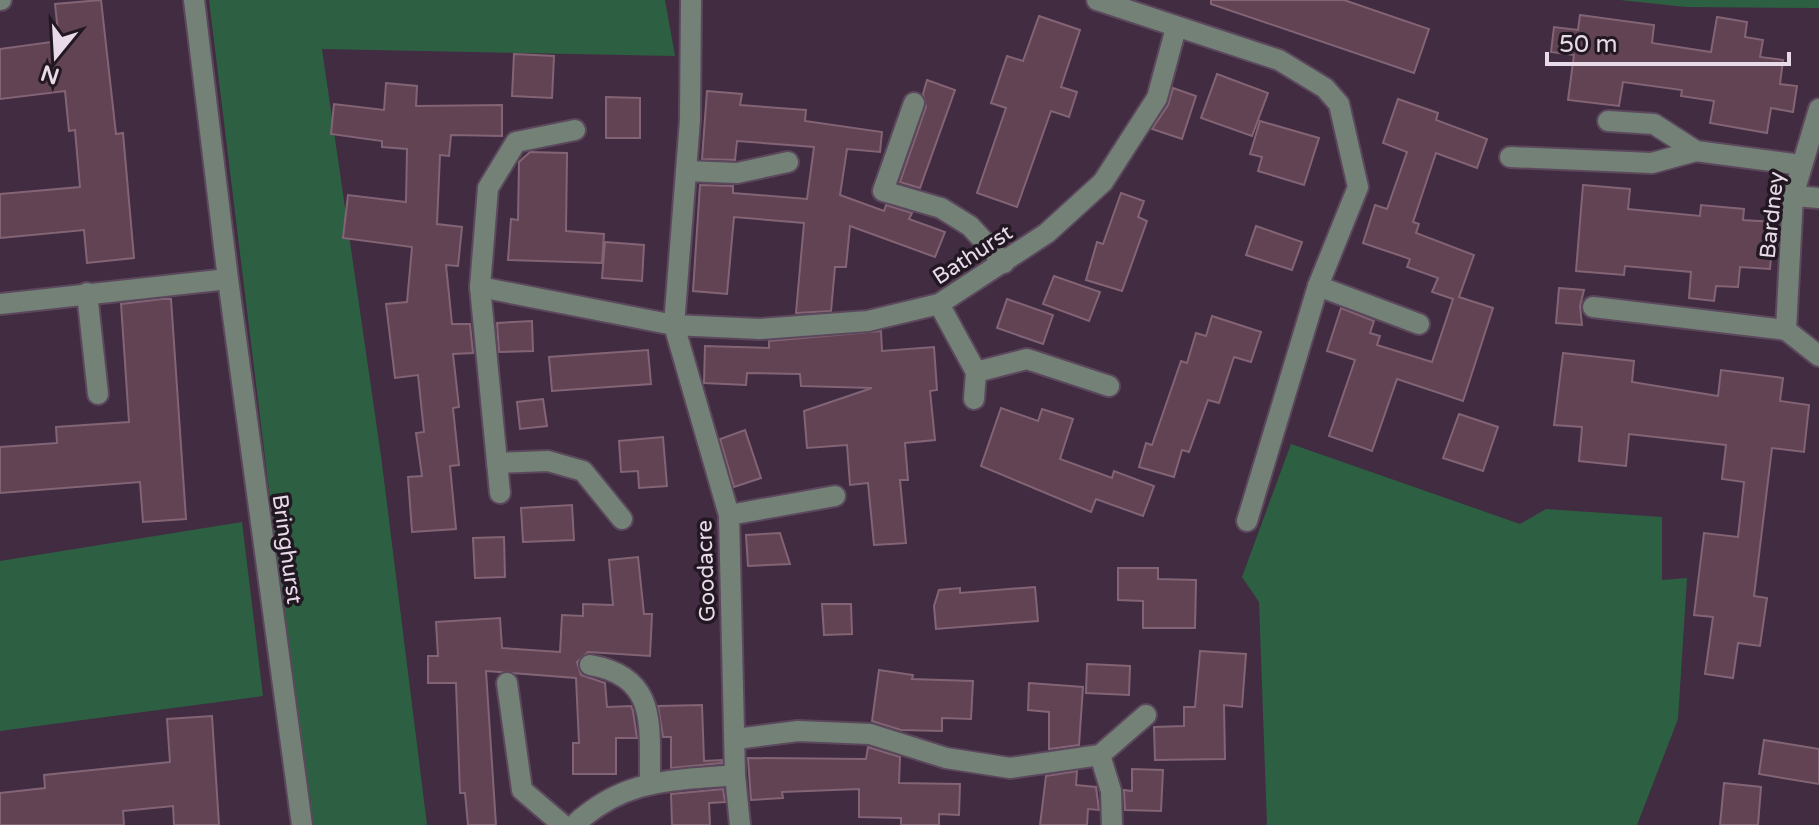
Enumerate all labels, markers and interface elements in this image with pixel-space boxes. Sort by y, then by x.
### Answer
north arrow [16,16,96,96]
scale bar [1547,16,1789,66]
text: 50 m [1559,30,1617,59]
text: N [38,59,63,89]
street label: Bardney [1755,170,1789,260]
street label: Bathurst [928,219,1017,290]
street label: Bringhurst [266,493,308,606]
street label: Goodacre [691,520,721,622]

